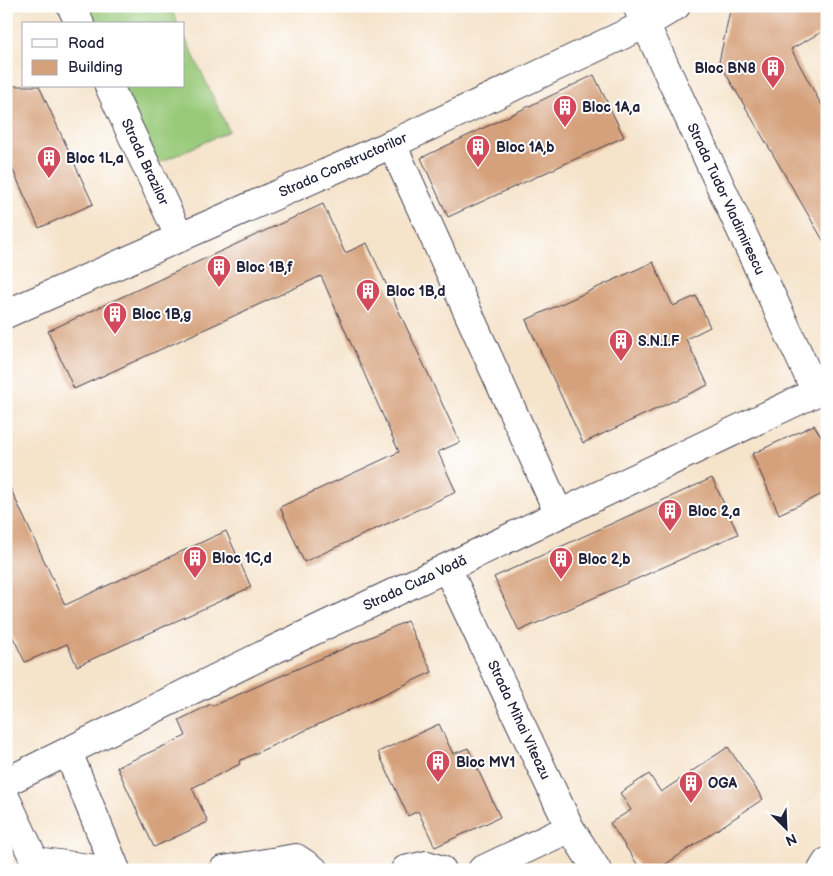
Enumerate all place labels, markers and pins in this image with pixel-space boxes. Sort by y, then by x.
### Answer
building icon: Bloc BN8 [760,55,786,89]
place label: Bloc BN8 [694,60,756,77]
building icon: Bloc 1A,a [552,94,578,128]
place label: Bloc 1A,a [582,99,640,116]
building icon: Bloc 1A,b [465,134,491,168]
place label: Bloc 1A,b [496,139,555,156]
building icon: Bloc 1L,a [36,145,62,179]
place label: Bloc 1L,a [66,150,124,167]
building icon: Bloc 1B,f [206,254,232,288]
place label: Bloc 1B,f [236,259,293,276]
building icon: Bloc 1B,d [355,278,381,312]
place label: Bloc 1B,d [386,283,446,300]
building icon: Bloc 1B,g [102,301,128,335]
place label: Bloc 1B,g [132,306,191,323]
building icon: S.N.I.F [608,328,634,362]
place label: S.N.I.F [638,333,680,350]
building icon: Bloc 2,a [657,498,683,532]
place label: Bloc 2,a [688,503,740,520]
building icon: Bloc 1C,d [182,545,208,579]
building icon: Bloc 2,b [548,546,574,580]
place label: Bloc 1C,d [212,550,272,567]
place label: Bloc 2,b [578,551,631,568]
building icon: Bloc MV1 [425,749,451,783]
place label: Bloc MV1 [456,754,515,771]
building icon: OGA [678,770,704,804]
place label: OGA [708,775,738,792]

